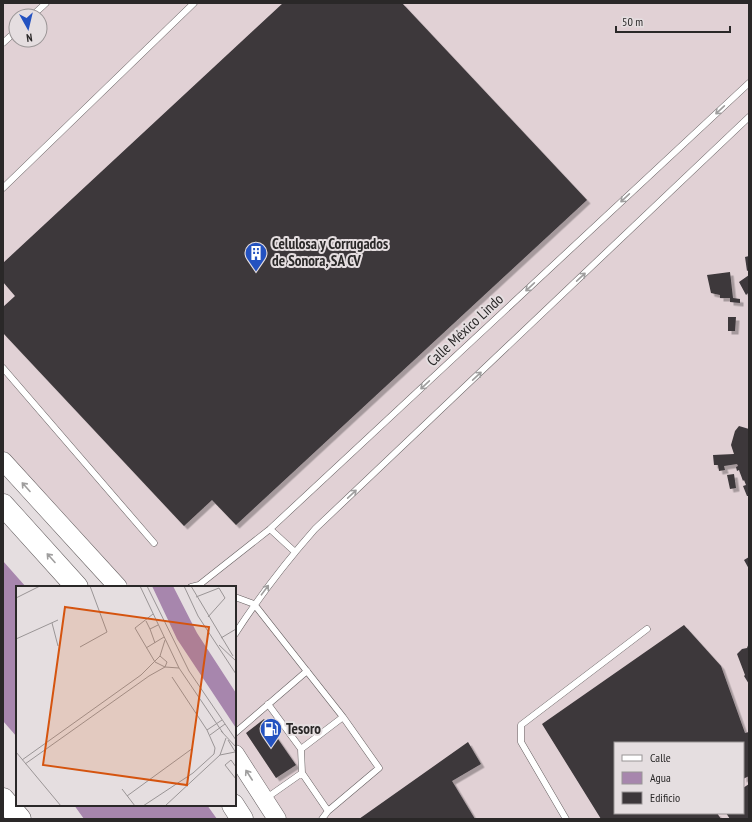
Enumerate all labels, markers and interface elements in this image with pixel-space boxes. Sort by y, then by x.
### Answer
north arrow [8,8,48,48]
scale bar [616,8,730,34]
text: 50 m [622,14,643,29]
text: N [25,31,33,45]
one-way arrow [715,105,726,114]
one-way arrow [620,193,630,203]
place label: Celulosa y Corrugados de Sonora, SA CV [272,234,388,270]
building icon: Celulosa y Corrugados de Sonora, SA CV [243,240,269,273]
one-way arrow [576,272,586,282]
one-way arrow [525,282,535,292]
street label: Calle México Lindo [422,289,507,370]
one-way arrow [472,371,482,381]
one-way arrow [420,380,430,390]
one-way arrow [22,482,31,492]
one-way arrow [347,489,357,499]
one-way arrow [46,553,56,563]
one-way arrow [260,585,269,596]
inset map [16,586,236,806]
fuel station icon: Tesoro [258,716,284,749]
place label: Tesoro [286,719,321,738]
legend [614,742,744,814]
text: Calle [650,750,671,765]
one-way arrow [244,769,252,781]
text: Agua [650,770,671,785]
text: Edificio [650,790,680,805]

